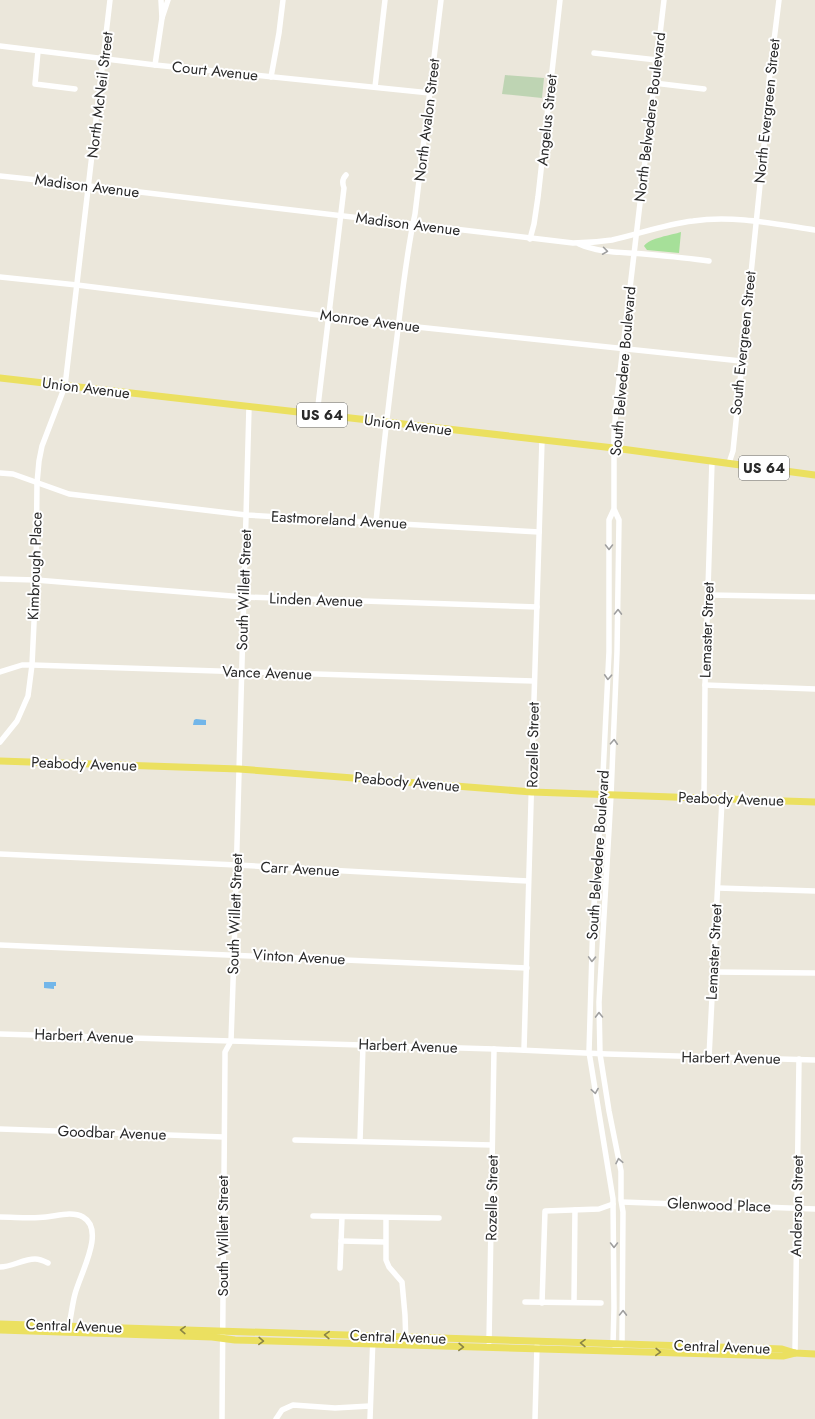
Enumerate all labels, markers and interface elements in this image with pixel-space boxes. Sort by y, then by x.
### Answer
street label: North McNeil Street [81,30,119,159]
street label: North Belvedere Boulevard [629,31,671,203]
street label: North Evergreen Street [748,37,786,184]
street label: Court Avenue [171,56,259,86]
street label: North Avalon Street [409,57,446,183]
street label: Angelus Street [531,73,563,167]
street label: Madison Avenue [33,169,141,203]
street label: Madison Avenue [354,207,462,241]
one-way arrow [602,246,608,255]
street label: South Evergreen Street [725,270,762,416]
street label: South Belvedere Boulevard [605,285,641,457]
street label: Monroe Avenue [319,304,421,338]
street label: Union Avenue [41,372,132,404]
road number: US 64 [297,403,347,427]
street label: Union Avenue [363,409,454,441]
road number: US 64 [739,456,789,480]
street label: Eastmoreland Avenue [271,505,408,535]
street label: Kimbrough Place [22,511,48,621]
street label: South Willett Street [231,529,257,651]
one-way arrow [605,544,613,550]
street label: Lemaster Street [694,581,720,678]
street label: Linden Avenue [269,587,364,613]
one-way arrow [614,609,622,615]
street label: Vance Avenue [222,660,312,686]
one-way arrow [603,674,612,680]
street label: Rozelle Street [521,702,545,788]
one-way arrow [609,739,618,745]
street label: Peabody Avenue [31,751,138,777]
street label: Peabody Avenue [353,766,461,798]
street label: South Belvedere Boulevard [581,769,615,941]
street label: Peabody Avenue [678,786,785,812]
street label: South Willett Street [222,853,248,975]
street label: Carr Avenue [260,856,340,882]
street label: Lemaster Street [700,903,728,1001]
street label: Vinton Avenue [252,944,346,970]
one-way arrow [587,956,596,962]
one-way arrow [595,1012,603,1018]
street label: Harbert Avenue [34,1023,134,1049]
street label: Harbert Avenue [358,1033,458,1059]
street label: Harbert Avenue [681,1046,781,1070]
one-way arrow [590,1088,599,1094]
street label: Goodbar Avenue [57,1120,167,1146]
street label: Rozelle Street [480,1155,504,1241]
street label: Anderson Street [785,1155,809,1257]
one-way arrow [615,1158,623,1164]
street label: South Willett Street [212,1175,234,1297]
street label: Glenwood Place [667,1192,772,1218]
one-way arrow [610,1242,618,1248]
one-way arrow [619,1310,627,1316]
street label: Central Avenue [25,1313,123,1339]
street label: Central Avenue [349,1324,447,1350]
one-way arrow [180,1326,186,1334]
one-way arrow [324,1330,330,1339]
street label: Central Avenue [673,1334,771,1360]
one-way arrow [258,1337,264,1345]
one-way arrow [580,1339,586,1347]
one-way arrow [458,1342,464,1351]
one-way arrow [655,1348,661,1356]

